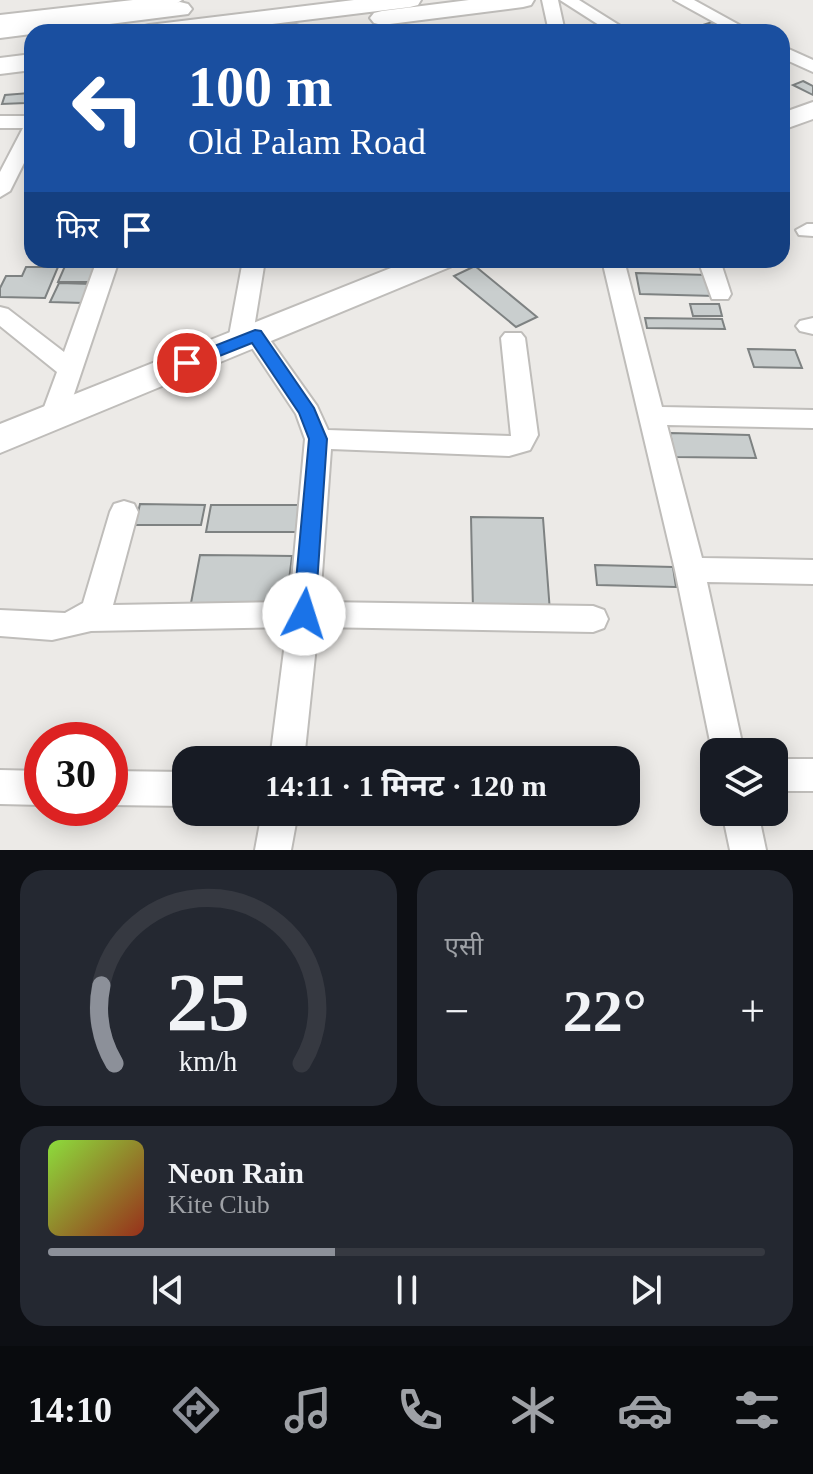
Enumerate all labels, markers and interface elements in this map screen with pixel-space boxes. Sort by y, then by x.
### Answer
icon: left [56,56,160,160]
text: 100 m [188,56,333,118]
text: Old Palam Road [188,122,426,162]
icon: arrive [115,208,159,252]
text: फिर [56,211,99,244]
pin [153,329,221,397]
icon: arrive [165,341,209,385]
position arrow [262,572,346,656]
speed limit sign: 30 [24,722,128,826]
map controls [700,738,788,826]
button: layers [700,738,788,826]
text: 14:11 · 1 मिनट · 120 m [265,769,547,802]
text: एसी [445,932,483,961]
text: 25 [167,956,250,1048]
text: 22° [563,978,647,1044]
text: − [445,987,469,1036]
text: + [740,987,765,1036]
text: km/h [179,1046,238,1077]
text: Neon Rain [168,1156,304,1189]
text: Kite Club [168,1190,270,1219]
icon: previous [146,1268,190,1312]
icon: pause [385,1268,429,1312]
icon: next [624,1268,668,1312]
icon: directions [168,1382,224,1438]
icon: music [280,1382,336,1438]
icon: phone [392,1382,448,1438]
icon: climate [505,1382,561,1438]
icon: car [617,1382,673,1438]
icon: filters [729,1382,785,1438]
text: 14:10 [28,1390,112,1430]

